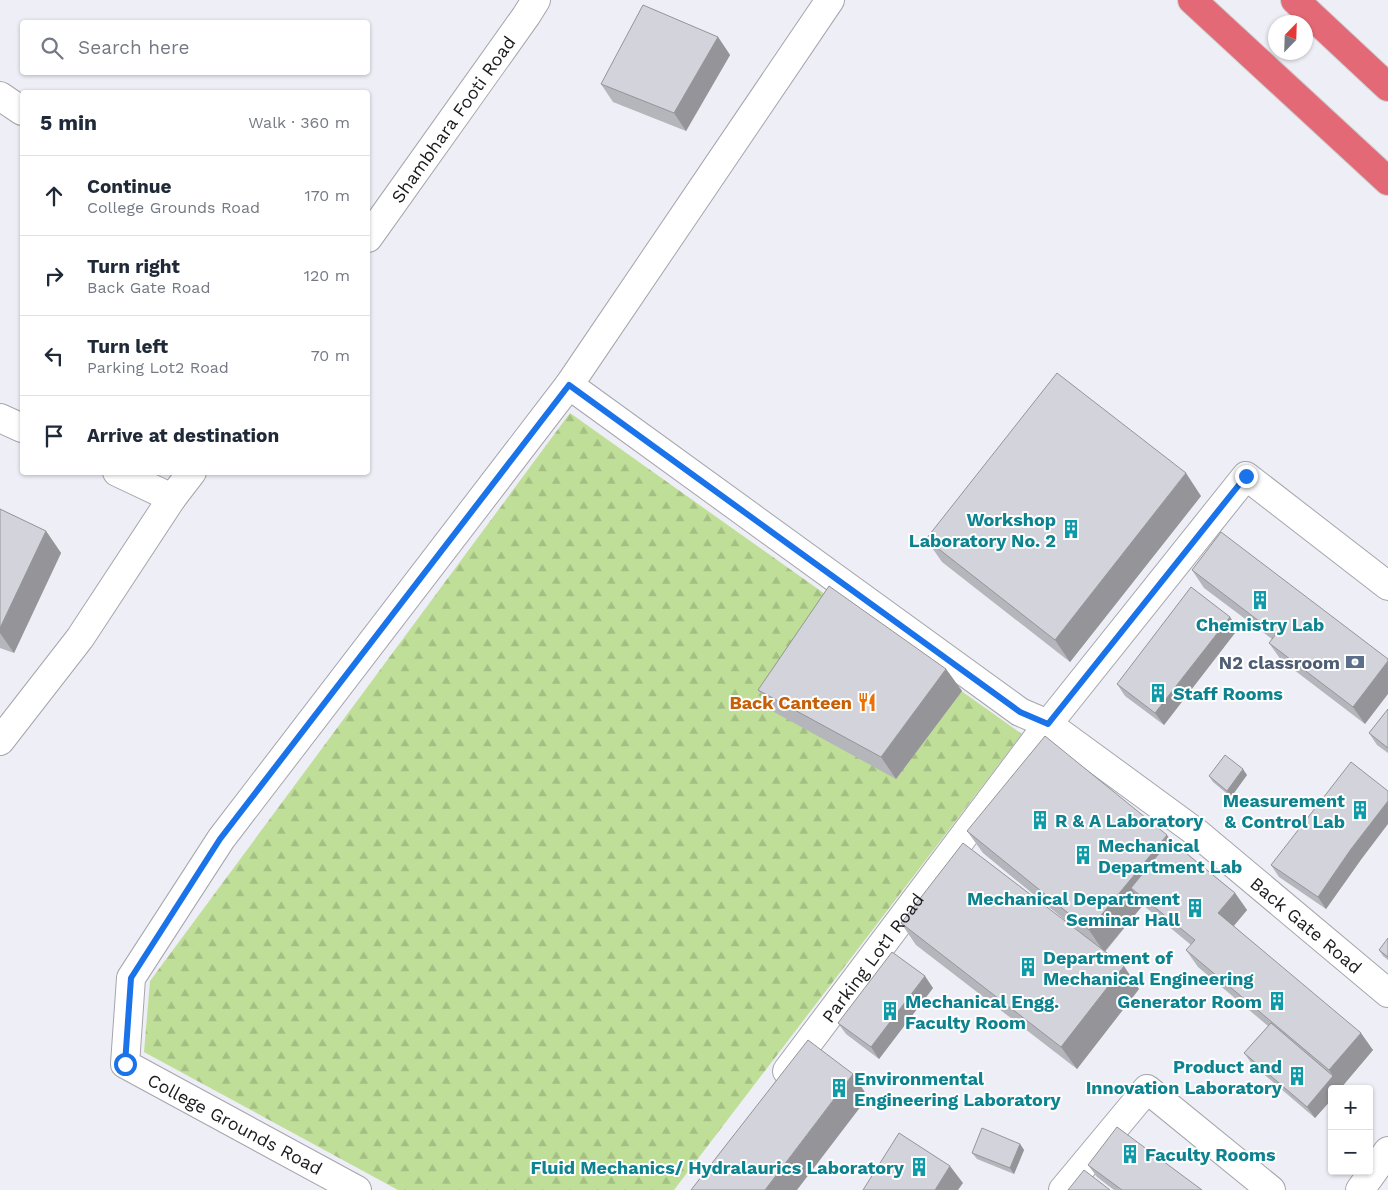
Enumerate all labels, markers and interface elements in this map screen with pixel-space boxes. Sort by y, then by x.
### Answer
north arrow [1268,15,1313,60]
search box [20,20,370,75]
street label: Shambhara Footi Road [386,32,519,206]
icon: search [38,34,66,62]
text: Search here [78,36,189,59]
text: 5 min [40,110,97,135]
text: Walk · 360 m [248,113,350,132]
text: Continue [87,175,171,198]
icon: ahead [40,182,68,210]
text: 170 m [304,186,350,205]
text: College Grounds Road [87,198,260,217]
text: Turn right [87,255,180,278]
icon: right [40,262,68,290]
text: 120 m [304,266,350,285]
text: Back Gate Road [87,278,210,297]
text: Turn left [87,335,168,358]
icon: left [40,342,68,370]
text: 70 m [311,346,350,365]
text: Parking Lot2 Road [87,358,229,377]
icon: arrive [40,422,68,450]
text: Arrive at destination [87,424,279,447]
route end [1235,465,1258,488]
place label: Workshop Laboratory No. 2 [909,509,1056,551]
building icon: Workshop Laboratory No. 2 [1060,518,1082,540]
building icon: Chemistry Lab [1249,589,1271,611]
place label: Chemistry Lab [1196,614,1324,635]
bank icon: N2 classroom [1344,651,1366,673]
place label: N2 classroom [1219,652,1340,673]
building icon: Staff Rooms [1147,682,1169,704]
place label: Staff Rooms [1173,683,1283,704]
restaurant icon: Back Canteen [856,691,878,713]
place label: Back Canteen [729,692,852,713]
place label: Measurement & Control Lab [1223,790,1345,832]
building icon: Measurement & Control Lab [1349,799,1371,821]
building icon: R & A Laboratory [1029,809,1051,831]
place label: R & A Laboratory [1055,810,1204,831]
place label: Mechanical Department Lab [1098,835,1242,877]
building icon: Mechanical Department Lab [1072,844,1094,866]
street label: Back Gate Road [1247,872,1367,977]
place label: Mechanical Department Seminar Hall [967,888,1180,930]
street label: Parking Lot1 Road [817,889,928,1026]
building icon: Mechanical Department Seminar Hall [1184,897,1206,919]
place label: Department of Mechanical Engineering [1043,947,1254,989]
building icon: Department of Mechanical Engineering [1017,956,1039,978]
building icon: Generator Room [1266,990,1288,1012]
place label: Mechanical Engg. Faculty Room [905,991,1059,1033]
place label: Generator Room [1117,991,1262,1012]
building icon: Mechanical Engg. Faculty Room [879,1000,901,1022]
route start [114,1053,137,1076]
place label: Product and Innovation Laboratory [1086,1056,1283,1098]
building icon: Product and Innovation Laboratory [1286,1065,1308,1087]
place label: Environmental Engineering Laboratory [854,1068,1062,1110]
street label: College Grounds Road [144,1069,326,1179]
building icon: Environmental Engineering Laboratory [828,1077,850,1099]
map controls [1328,1085,1373,1175]
button: + [1328,1085,1373,1130]
button: − [1328,1130,1373,1175]
building icon: Faculty Rooms [1119,1143,1141,1165]
place label: Faculty Rooms [1145,1144,1276,1165]
building icon: Fluid Mechanics/ Hydralaurics Laboratory [908,1156,930,1178]
place label: Fluid Mechanics/ Hydralaurics Laboratory [530,1157,905,1178]

